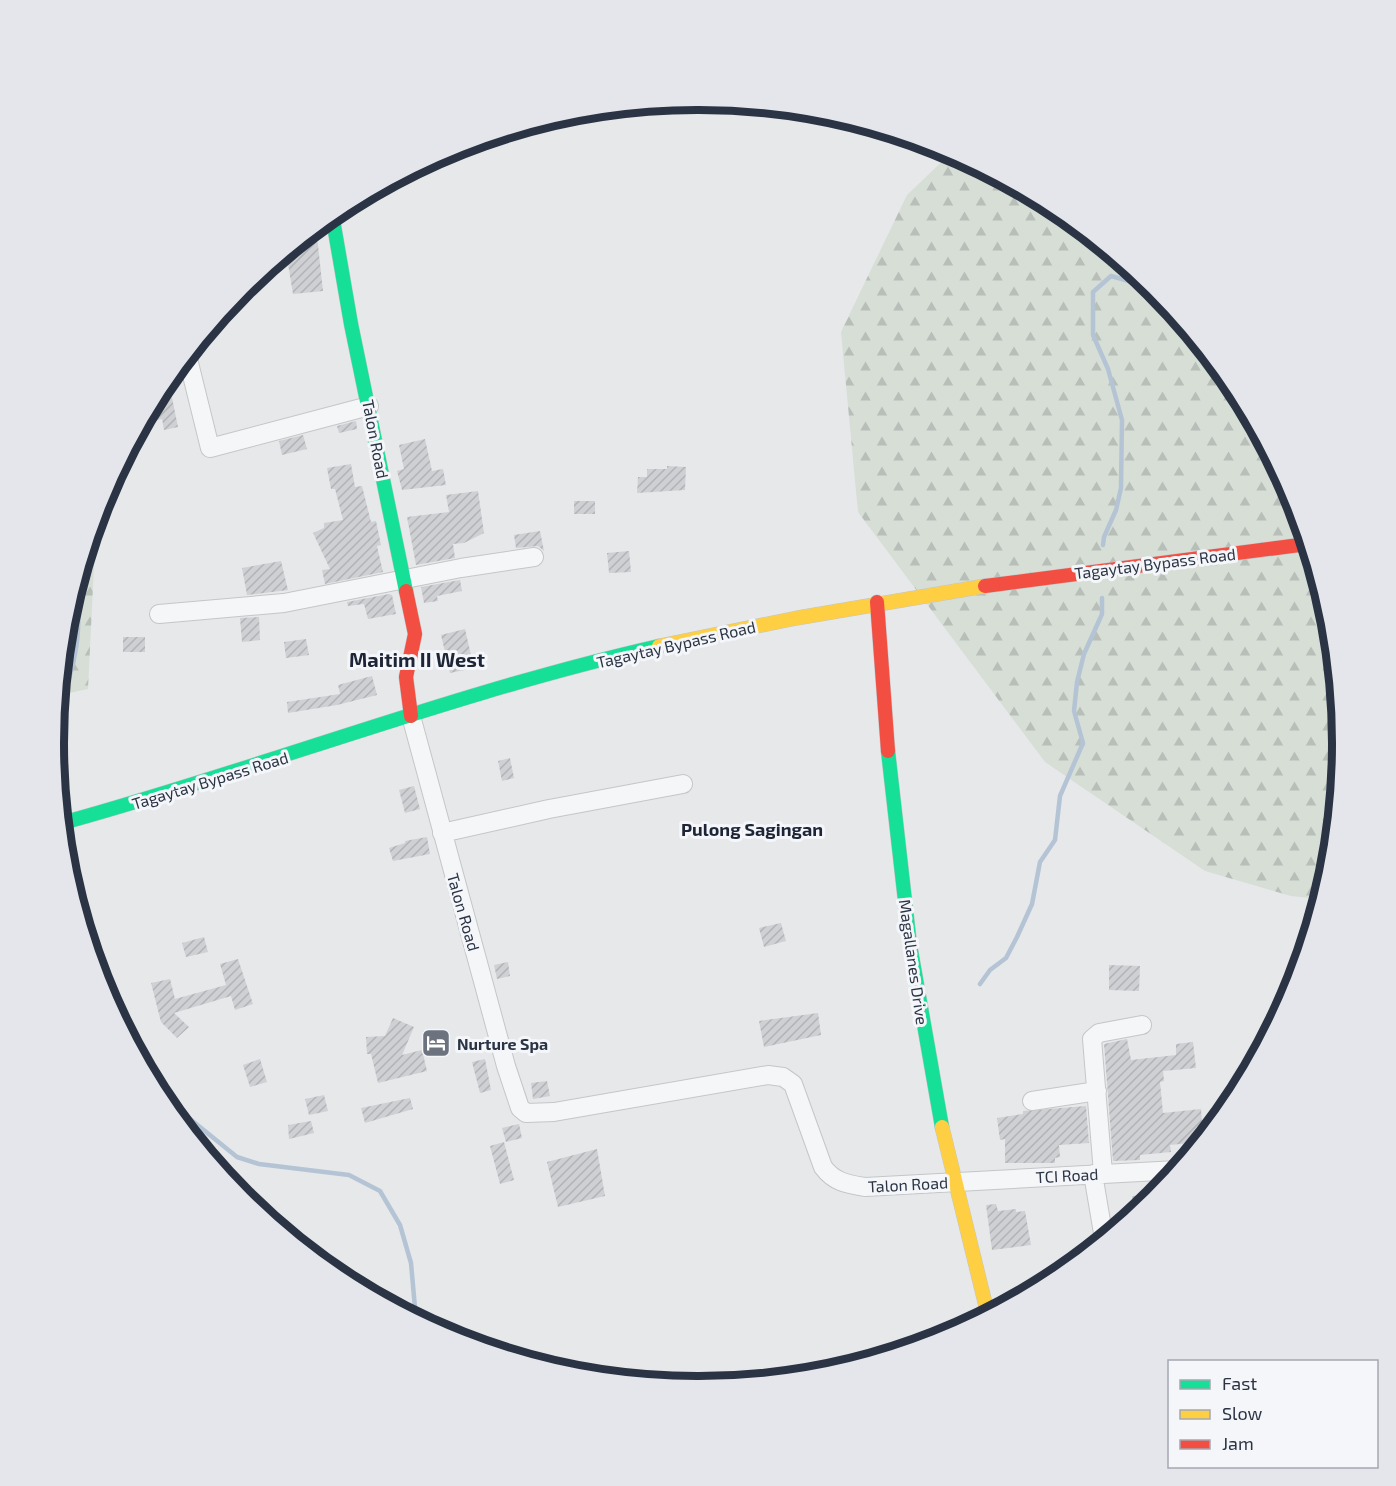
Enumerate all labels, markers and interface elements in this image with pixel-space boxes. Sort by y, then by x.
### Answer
street label: Talon Road [359,398,393,480]
street label: Tagaytay Bypass Road [1073,544,1237,582]
street label: Tagaytay Bypass Road [595,616,757,672]
district label: Maitim II West [349,647,485,671]
street label: Tagaytay Bypass Road [130,747,290,813]
district label: Pulong Sagingan [681,818,823,840]
street label: Talon Road [444,871,484,953]
street label: Magallanes Drive [896,898,932,1026]
hotel icon: Nurture Spa [420,1027,452,1059]
place label: Nurture Spa [457,1034,548,1053]
street label: TCI Road [1035,1164,1099,1186]
street label: Talon Road [867,1172,949,1196]
legend [1168,1360,1378,1468]
text: Fast [1222,1372,1257,1394]
text: Slow [1222,1402,1263,1424]
text: Jam [1222,1432,1254,1454]

